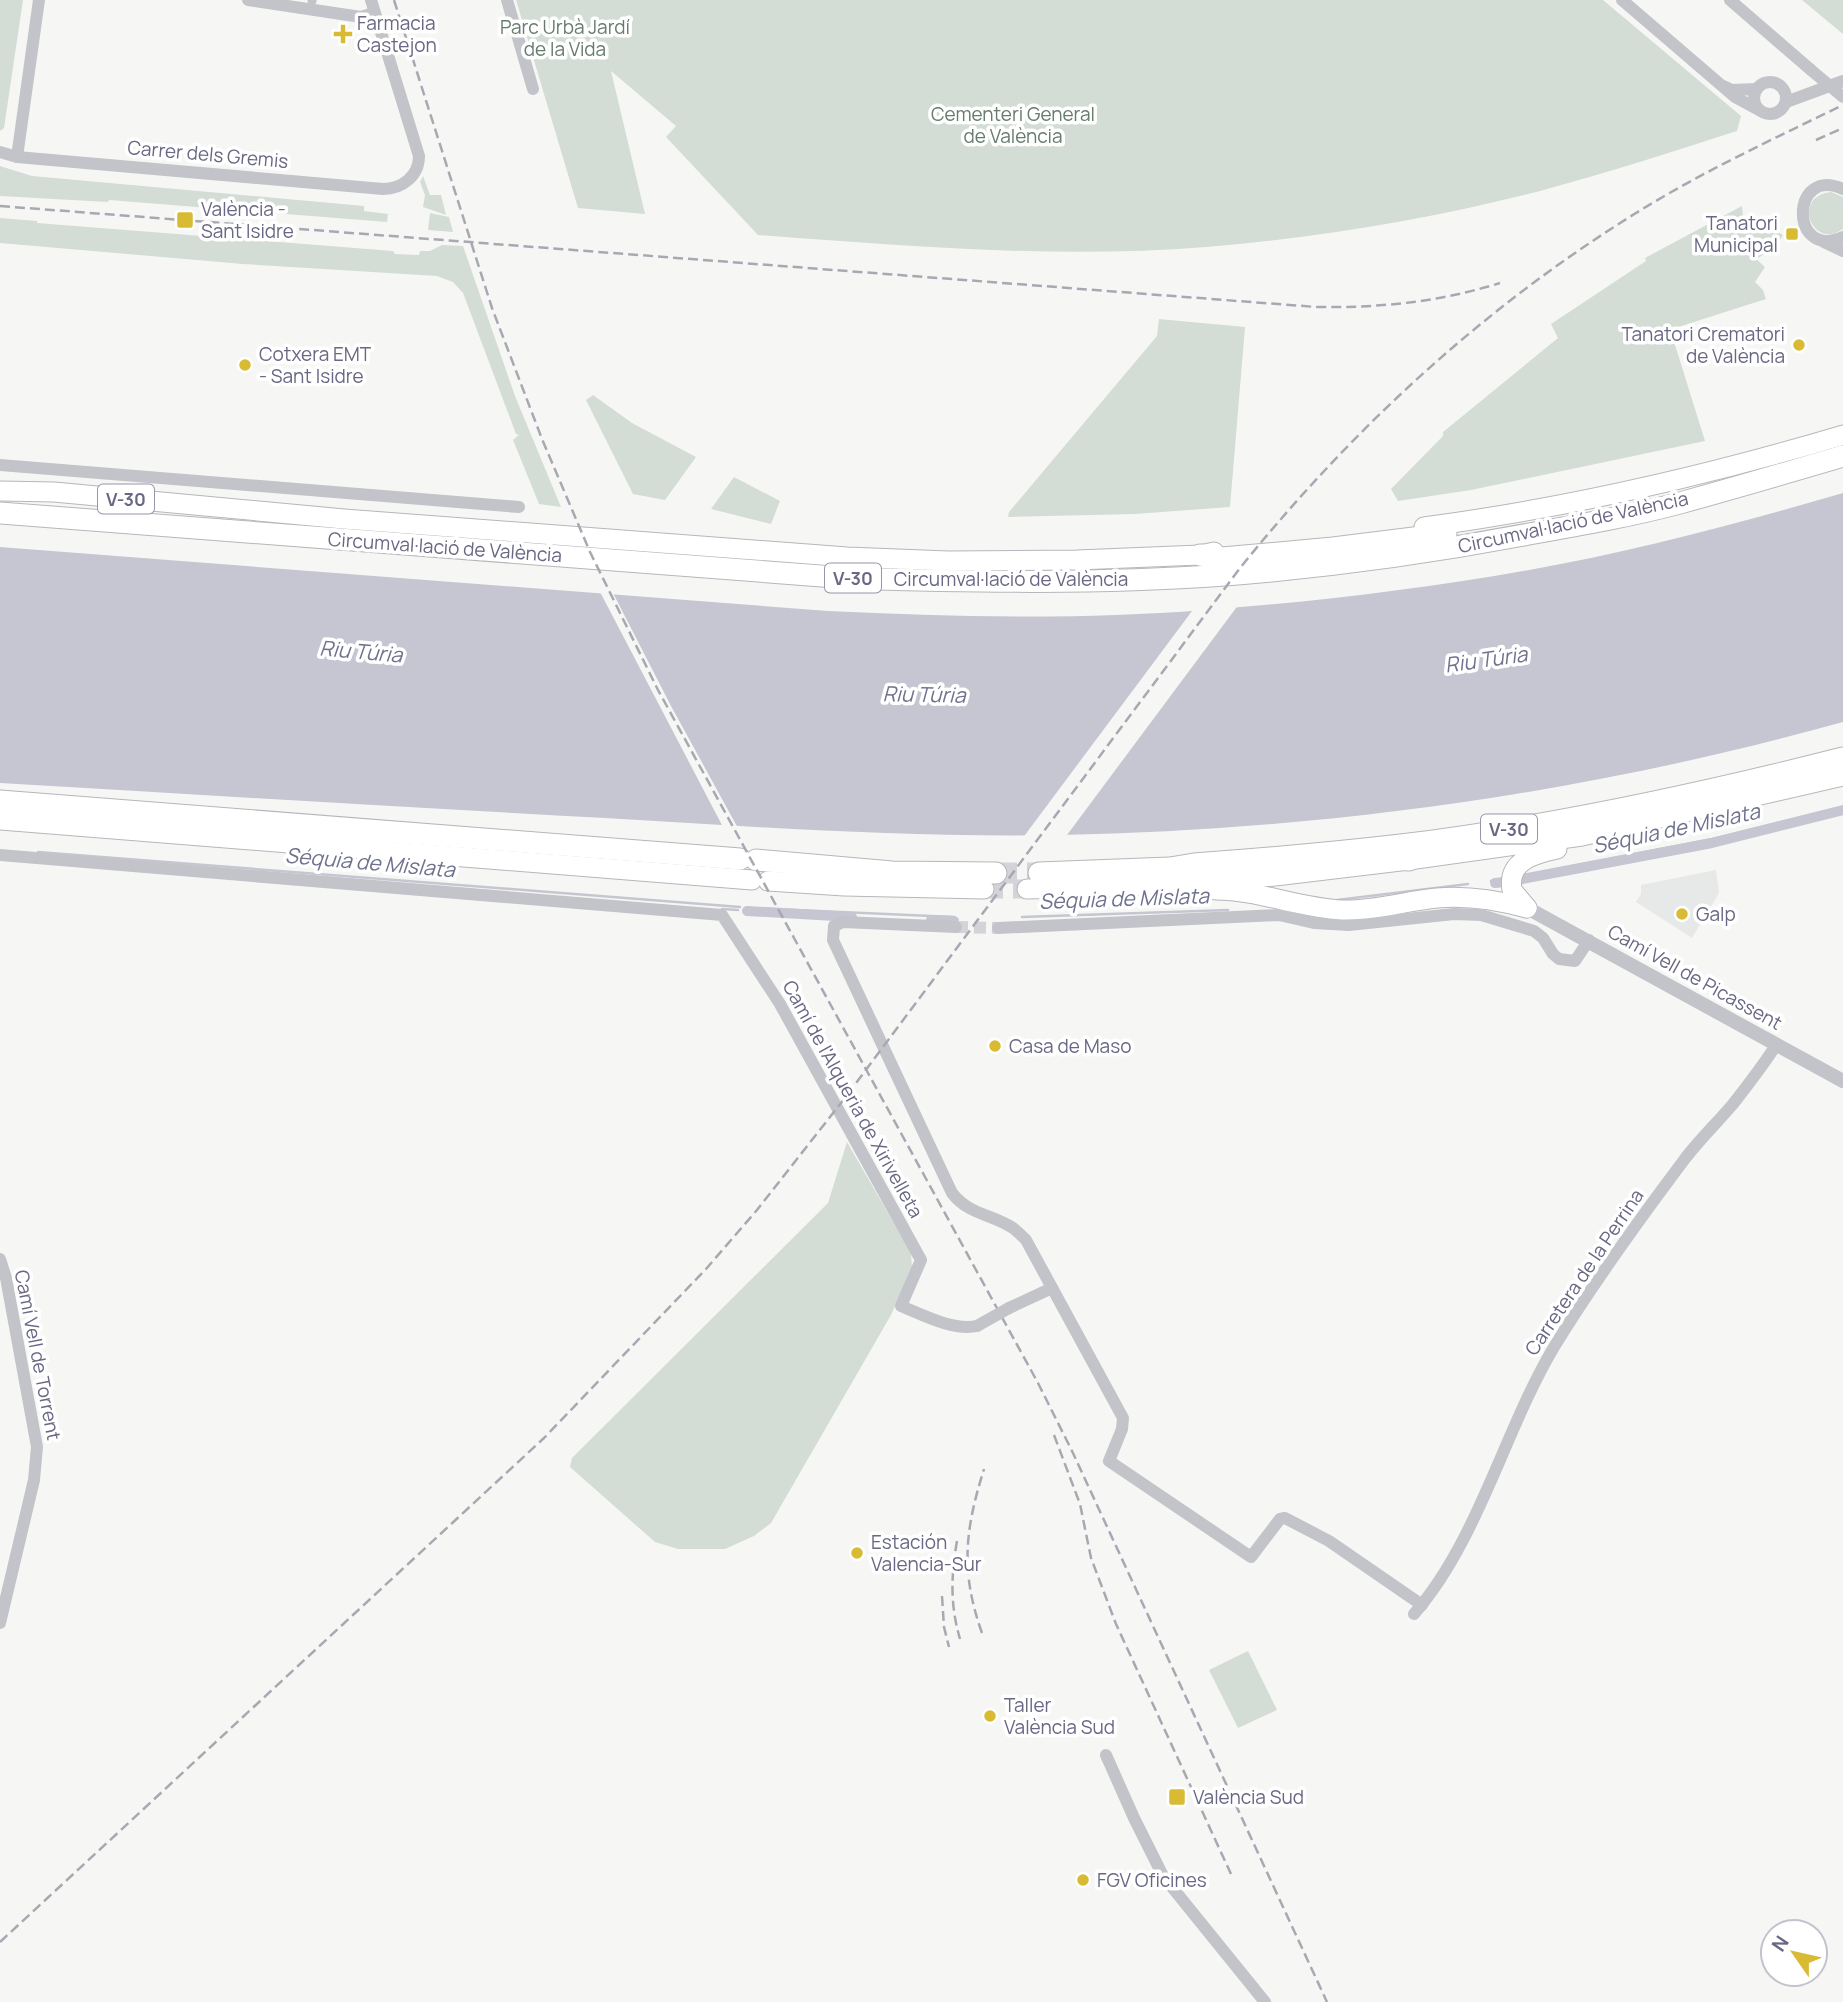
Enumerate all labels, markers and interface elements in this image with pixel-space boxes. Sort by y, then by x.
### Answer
place label: Farmacia Castejon [357,10,437,58]
park label: Parc Urbà Jardí de la Vida [500,14,630,62]
marker: Farmacia Castejon [335,26,351,42]
park label: Cementeri General de València [931,101,1095,149]
street label: Carrer dels Gremis [126,134,290,174]
place label: València - Sant Isidre [201,196,294,244]
marker: València - Sant Isidre [175,210,195,230]
place label: Tanatori Municipal [1694,210,1778,258]
marker: Tanatori Municipal [1784,226,1800,242]
place label: Tanatori Crematori de València [1622,321,1785,369]
marker: Tanatori Crematori de València [1791,337,1807,353]
place label: Cotxera EMT - Sant Isidre [259,341,372,389]
marker: Cotxera EMT - Sant Isidre [237,357,253,373]
road number: V-30 [98,485,154,514]
street label: Circumval·lació de València [1456,485,1690,559]
street label: Circumval·lació de València [327,526,563,568]
road number: V-30 [825,564,881,592]
street label: Circumval·lació de València [894,566,1128,592]
water label: Riu Túria [318,633,405,669]
water label: Riu Túria [1443,639,1530,679]
water label: Riu Túria [882,679,967,709]
water label: Séquia de Mislata [1590,796,1763,859]
road number: V-30 [1481,814,1537,844]
water label: Séquia de Mislata [284,841,457,883]
water label: Séquia de Mislata [1039,881,1211,915]
place label: Galp [1696,901,1736,927]
marker: Galp [1674,906,1690,922]
street label: Camí Vell de Picassent [1603,918,1787,1036]
street label: Camí de l'Alqueria de Xirivelleta [777,975,929,1223]
place label: Casa de Maso [1009,1033,1131,1059]
marker: Casa de Maso [987,1038,1003,1054]
street label: Carretera de la Perrina [1519,1184,1649,1360]
street label: Camí Vell de Torrent [9,1268,67,1442]
place label: Estación Valencia-Sur [871,1529,982,1577]
marker: Estación Valencia-Sur [849,1545,865,1561]
place label: Taller València Sud [1004,1692,1115,1740]
marker: Taller València Sud [982,1708,998,1724]
place label: València Sud [1193,1784,1304,1810]
marker: València Sud [1167,1787,1187,1807]
place label: FGV Oficines [1097,1867,1207,1893]
marker: FGV Oficines [1075,1872,1091,1888]
north arrow [1759,1918,1829,1988]
text: N [1765,1931,1795,1956]

